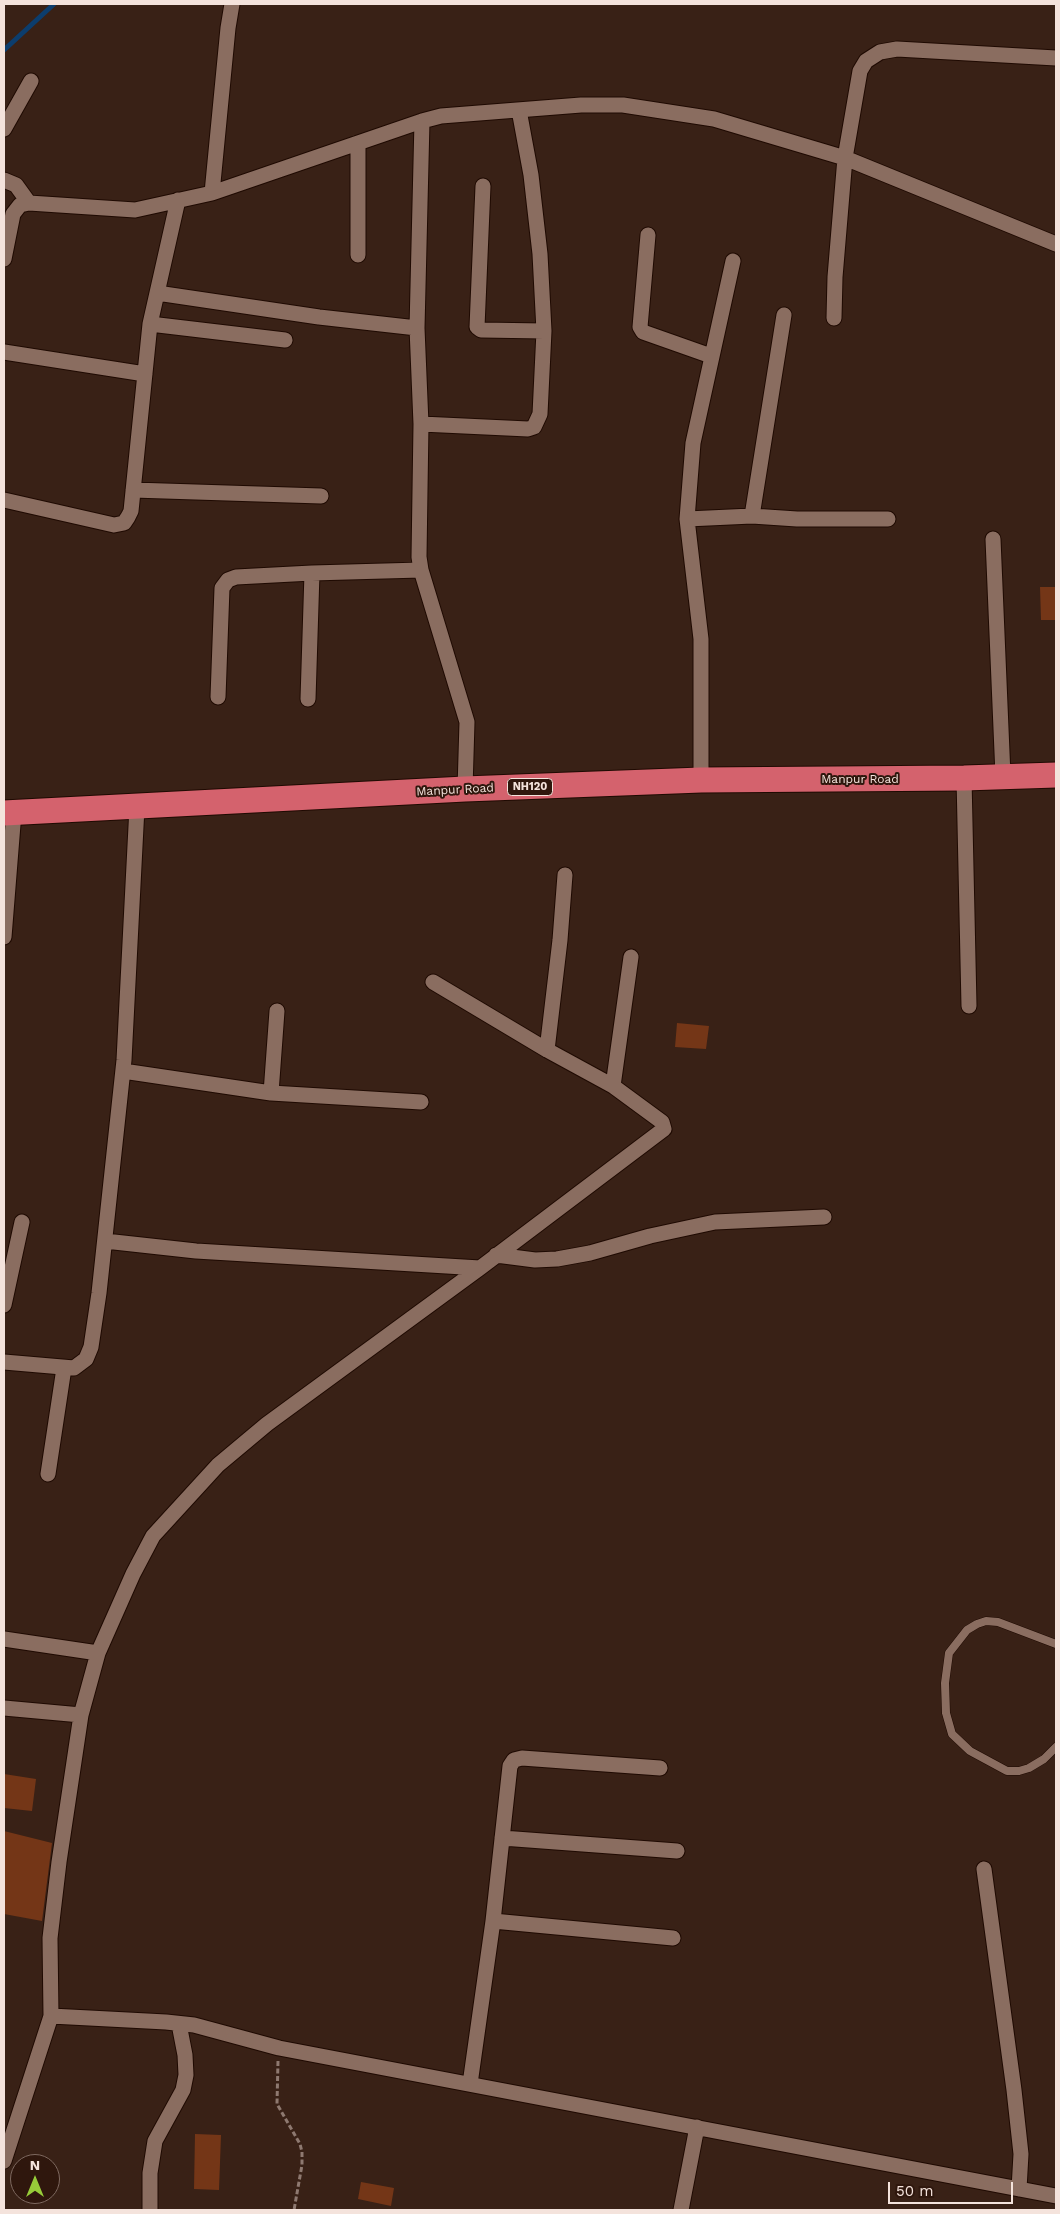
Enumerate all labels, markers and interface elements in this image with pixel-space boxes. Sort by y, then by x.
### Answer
street label: Manpur Road [821,772,899,786]
road number: NH120 [508,779,552,796]
street label: Manpur Road [416,781,494,799]
north arrow [10,2154,60,2204]
text: N [30,2157,40,2173]
scale bar [890,2172,1015,2204]
text: 50 m [896,2182,933,2200]

